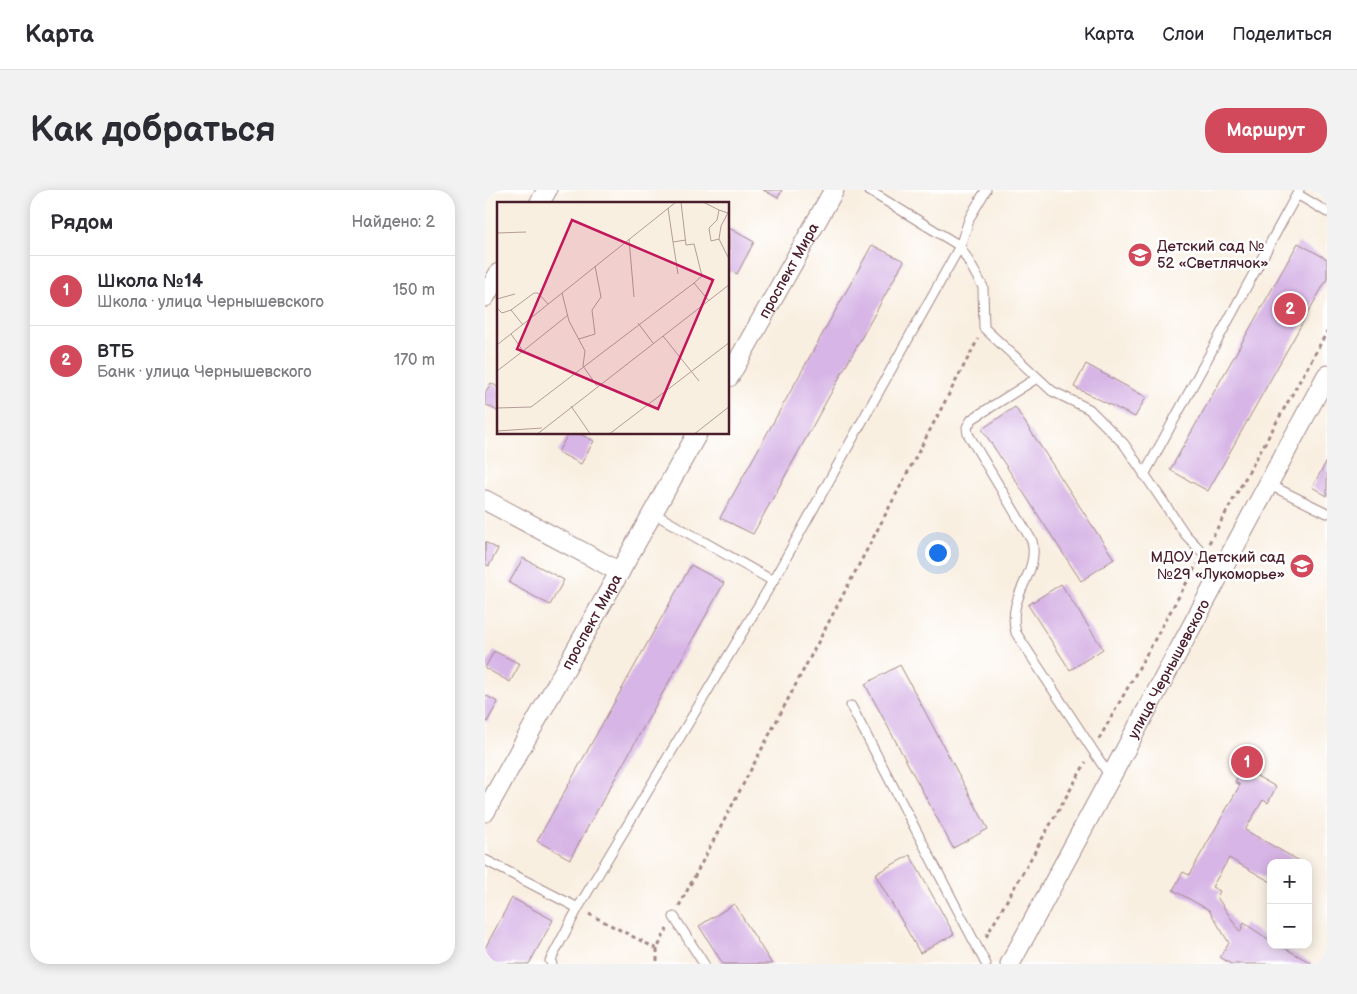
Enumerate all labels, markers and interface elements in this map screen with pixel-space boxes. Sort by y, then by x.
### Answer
text: Карта [25,20,94,49]
text: Карта [1084,24,1134,45]
text: Слои [1162,24,1204,45]
text: Поделиться [1232,24,1332,45]
button: Маршрут [1205,108,1327,153]
text: Как добраться [30,109,276,152]
inset map [497,202,730,435]
text: Рядом [50,210,113,235]
text: Найдено: 2 [351,213,435,232]
street label: проспект Мира [754,219,823,322]
place label: Детский сад № 52 «Светлячок» [1157,237,1269,273]
school or university icon: Детский сад № 52 «Светлячок» [1127,242,1153,268]
text: Школа №14 [97,270,203,293]
text: 1 [63,281,69,300]
text: 150 m [393,281,435,300]
pin: 2 [1274,290,1306,328]
text: Школа · улица Чернышевского [97,293,324,312]
text: ВТБ [97,340,134,363]
text: 2 [61,351,71,370]
text: 170 m [394,351,435,370]
text: Банк · улица Чернышевского [97,363,312,382]
your location [925,540,951,566]
place label: МДОУ Детский сад №29 «Лукоморье» [1151,548,1285,584]
school or university icon: МДОУ Детский сад №29 «Лукоморье» [1289,553,1315,579]
street label: проспект Мира [557,571,626,673]
street label: улица Чернышевского [1123,596,1214,742]
pin: 1 [1231,743,1263,781]
map controls [1267,859,1312,949]
button: + [1267,859,1312,904]
button: − [1267,904,1312,949]

